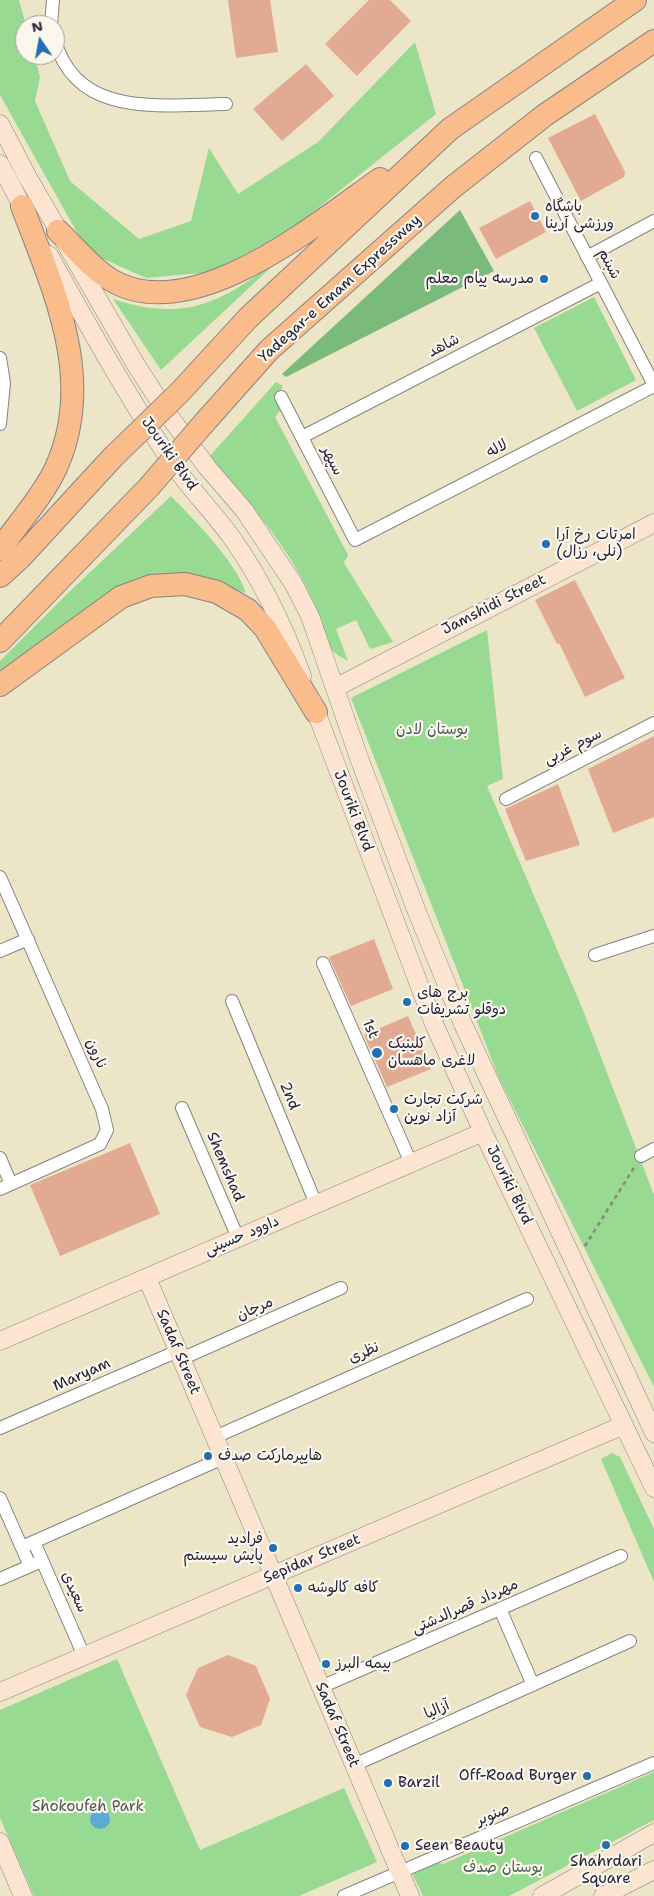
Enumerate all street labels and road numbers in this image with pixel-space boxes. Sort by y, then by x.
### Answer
street label: Yadegar-e Emam Expressway [255,211,425,367]
street label: شبنم [594,246,624,282]
street label: شاهد [425,331,463,361]
street label: Jouriki Blvd [137,414,201,494]
street label: لاله [484,436,510,462]
street label: سپهر [317,443,347,479]
street label: Jamshidi Street [439,571,549,639]
street label: سوم غربی [541,725,605,769]
street label: Jouriki Blvd [329,768,377,854]
street label: 1st [358,1016,382,1042]
street label: نارون [81,1036,111,1072]
street label: 2nd [275,1079,303,1113]
street label: Shemshad [202,1130,248,1204]
street label: Jouriki Blvd [482,1143,536,1227]
street label: داوود حسینی [202,1212,282,1260]
street label: مرجان [234,1293,276,1325]
street label: Sadaf Street [152,1307,204,1397]
street label: نظری [346,1338,382,1368]
street label: Maryam [51,1354,113,1396]
street label: Sepidar Street [261,1530,363,1588]
street label: سعیدی [57,1569,91,1615]
street label: مهرداد قصرالدشتی [409,1575,521,1639]
street label: Sadaf Street [311,1680,363,1770]
street label: آزالیا [422,1697,452,1723]
street label: صنوبر [474,1800,512,1830]

